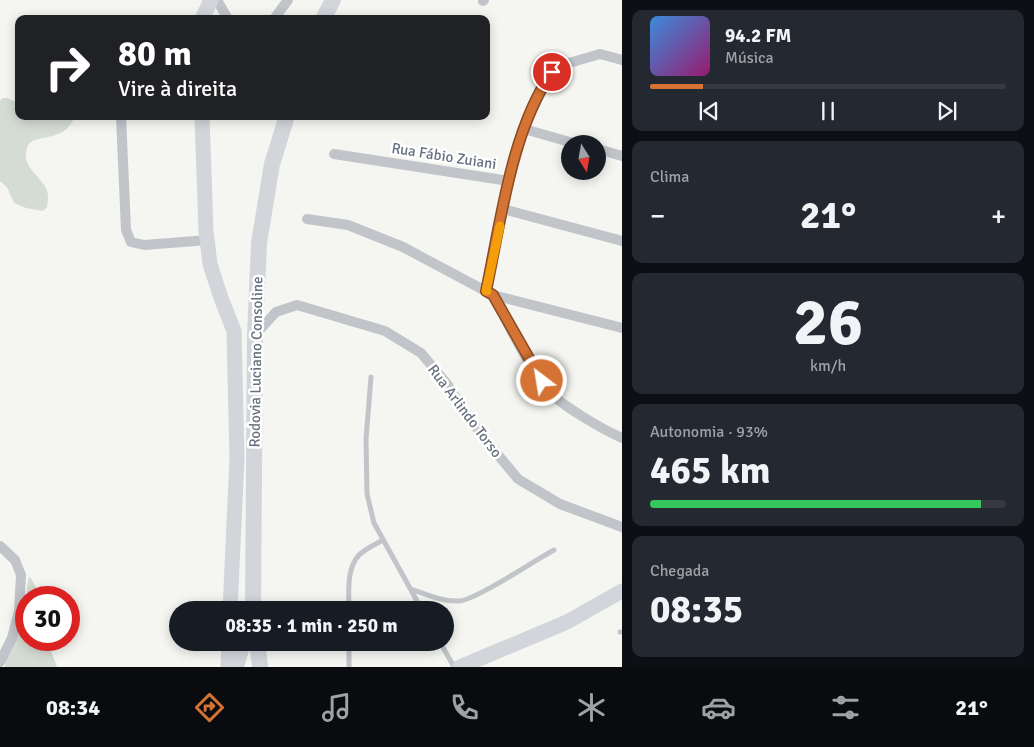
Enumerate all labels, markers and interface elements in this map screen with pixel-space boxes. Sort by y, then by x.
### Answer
text: 94.2 FM [725,24,791,48]
text: 80 m [118,32,192,75]
icon: right [35,35,100,100]
text: Música [725,48,774,68]
pin [531,51,573,93]
icon: arrive [538,58,566,86]
text: Vire à direita [118,75,237,102]
icon: previous [695,97,723,125]
icon: pause [814,97,842,125]
icon: next [933,97,961,125]
north arrow [561,135,606,180]
map controls [561,135,606,180]
street label: Rua Fábio Zuiani [390,139,498,173]
text: Clima [650,167,689,187]
text: 21° [800,192,856,239]
text: − [650,199,665,233]
text: + [991,199,1006,233]
street label: Rodovia Luciano Consoline [246,276,266,448]
text: 26 [793,283,863,363]
position arrow [515,354,567,406]
text: km/h [810,356,846,376]
street label: Rua Arlindo Torso [424,361,506,461]
text: Autonomia · 93% [650,422,768,442]
text: 465 km [650,447,771,494]
text: Chegada [650,561,709,581]
speed limit sign: 30 [15,586,80,651]
text: 08:35 [650,586,743,633]
text: 08:35 · 1 min · 250 m [225,614,398,638]
icon: directions [192,690,227,725]
icon: music [319,690,354,725]
icon: phone [447,690,482,725]
icon: climate [574,690,609,725]
icon: car [701,690,736,725]
icon: filters [828,690,863,725]
text: 08:34 [46,694,100,721]
text: 21° [955,694,988,721]

